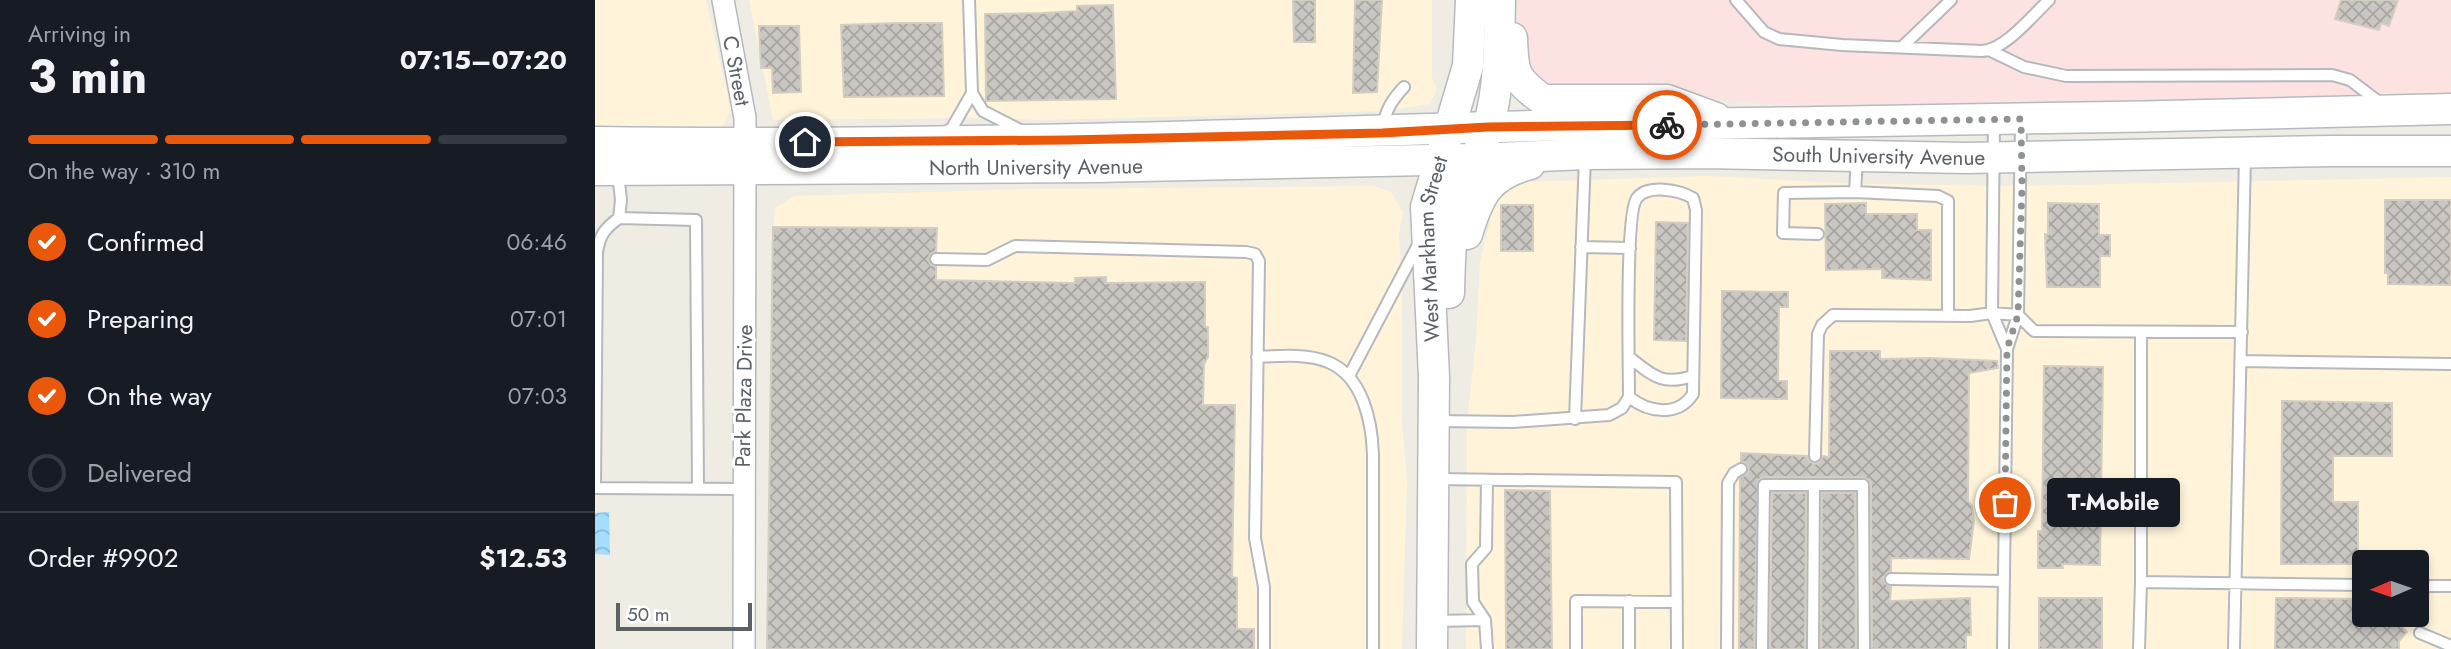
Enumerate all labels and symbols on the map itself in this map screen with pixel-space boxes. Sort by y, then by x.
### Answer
street label: C Street [715,33,757,108]
courier [1632,90,1702,160]
pin [775,112,835,172]
street label: South University Avenue [1772,139,1986,173]
street label: North University Avenue [929,151,1143,183]
street label: West Markham Street [1411,152,1455,342]
street label: Park Plaza Drive [728,324,760,468]
pin [1975,473,2035,533]
callout: T-Mobile [2047,478,2180,528]
north arrow [2352,550,2429,626]
scale bar [616,600,753,632]

